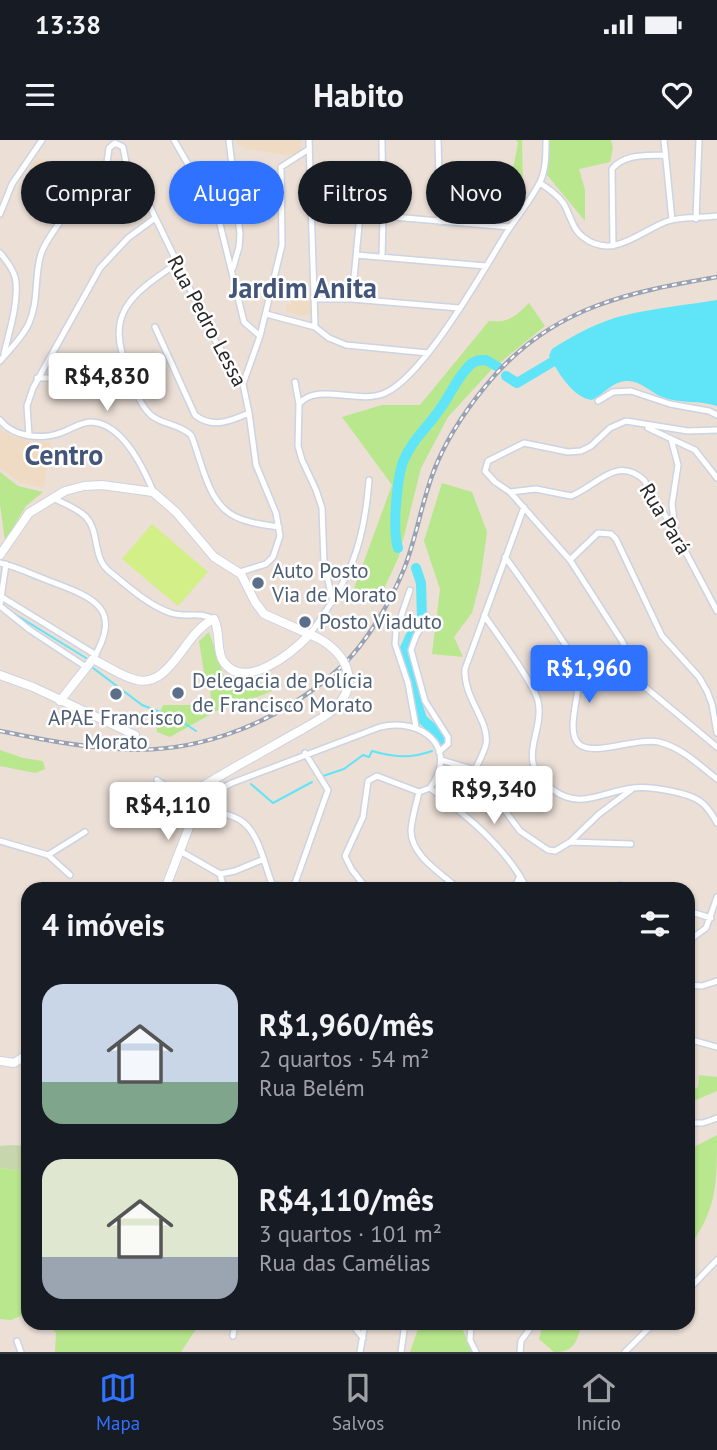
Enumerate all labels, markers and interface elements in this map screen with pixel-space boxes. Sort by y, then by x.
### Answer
text: 13:38 [35,8,101,41]
text: Habito [313,74,404,116]
icon: menu [21,76,59,114]
icon: heart [658,76,696,114]
chip: Comprar [21,161,155,224]
chip: Alugar [169,161,284,224]
chip: Filtros [298,161,412,224]
chip: Novo [426,161,526,224]
street label: Rua Pedro Lessa [161,250,253,391]
district label: Jardim Anita [228,269,377,306]
pin: R$4,830 [42,354,172,413]
text: R$4,830 [65,361,149,390]
district label: Centro [25,436,103,473]
street label: Rua Pará [634,478,697,559]
place label: Auto Posto Via de Morato [271,557,397,608]
marker: Auto Posto Via de Morato [250,575,266,591]
place label: Posto Viaduto [319,608,442,635]
marker: Posto Viaduto [297,614,313,630]
pin: R$1,960 [524,645,654,705]
text: R$1,960 [547,653,631,682]
place label: Delegacia de Polícia de Francisco Morato [192,667,373,718]
marker: Delegacia de Polícia de Francisco Morato [170,685,186,701]
marker: APAE Francisco Morato [108,686,124,702]
place label: APAE Francisco Morato [48,704,184,755]
pin: R$9,340 [429,766,559,826]
text: R$9,340 [452,774,536,803]
pin: R$4,110 [103,782,233,842]
text: R$4,110 [126,790,210,819]
text: 4 imóveis [42,905,165,944]
icon: filters [636,905,674,943]
text: R$1,960/mês [259,1005,434,1044]
icon: home [98,1012,182,1096]
text: 2 quartos · 54 m² [259,1044,429,1073]
text: Rua Belém [259,1073,365,1102]
text: R$4,110/mês [259,1180,434,1219]
icon: home [98,1187,182,1271]
text: 3 quartos · 101 m² [259,1219,442,1248]
text: Rua das Camélias [259,1248,431,1277]
tab: Mapa [96,1369,140,1435]
tab: Salvos [332,1369,384,1435]
tab: Início [576,1369,621,1435]

